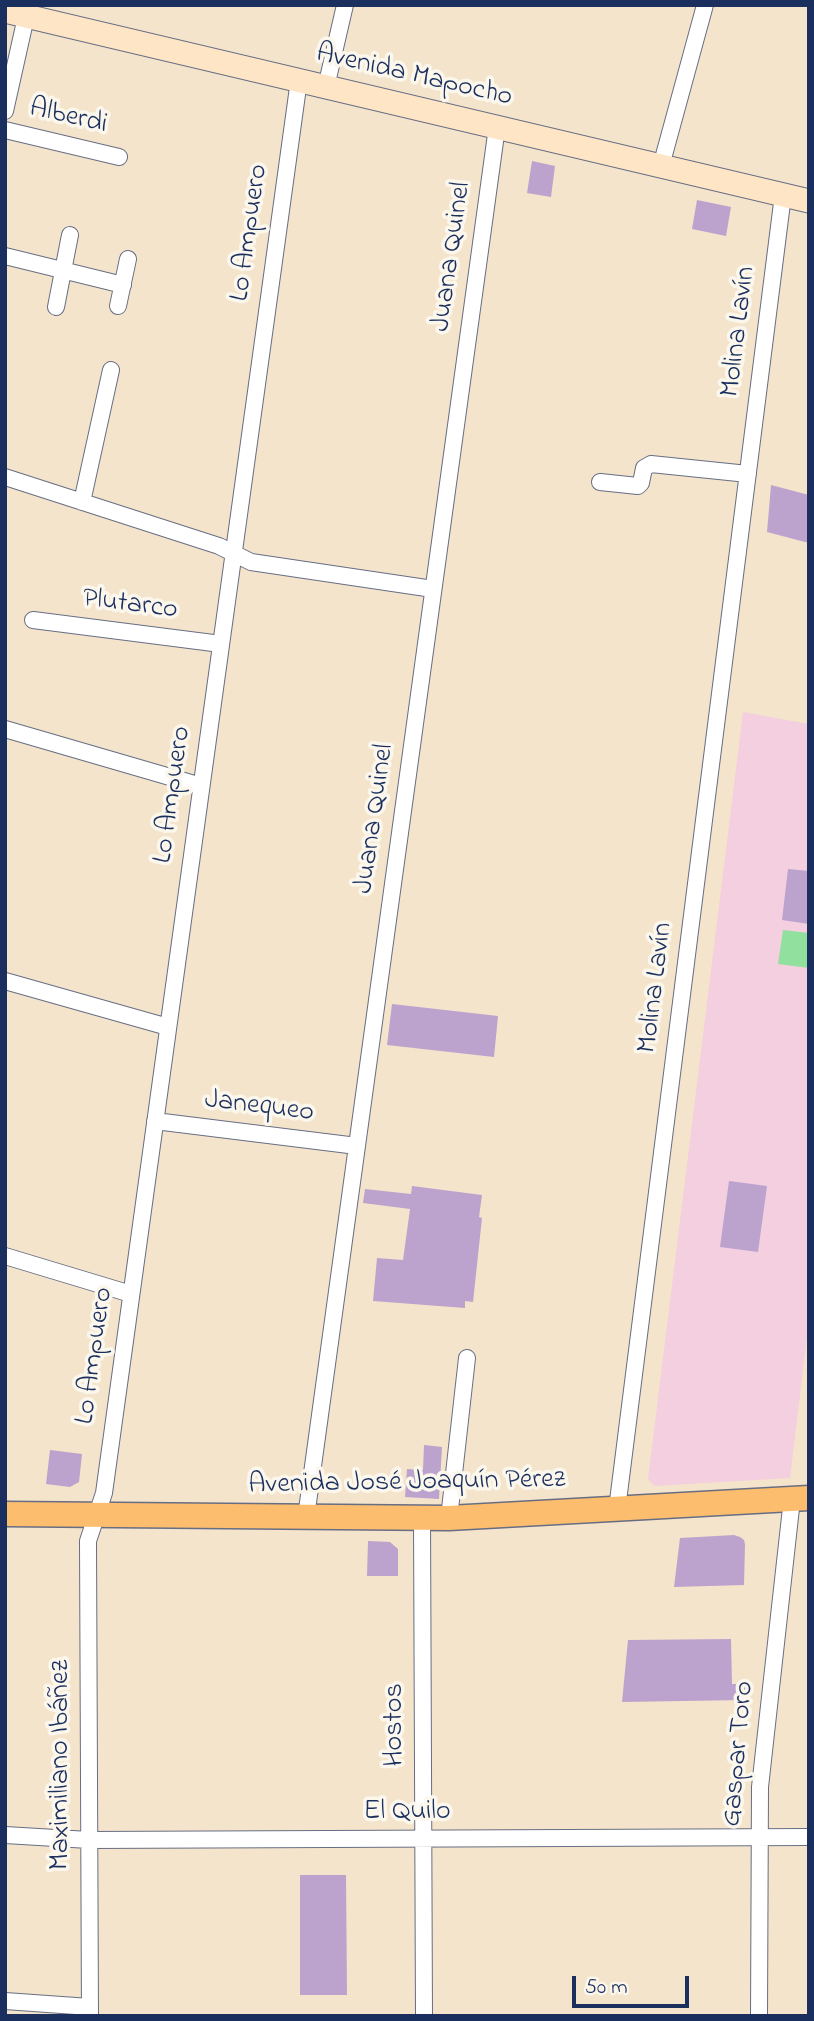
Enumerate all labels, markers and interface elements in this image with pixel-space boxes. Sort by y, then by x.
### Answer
street label: Avenida Mapocho [313,38,515,116]
street label: Alberdi [26,93,110,143]
street label: Lo Ampuero [225,162,277,304]
street label: Juana Quinel [426,180,480,334]
street label: Molina Lavín [715,265,765,399]
street label: Plutarco [81,584,179,628]
street label: Lo Ampuero [148,724,200,866]
street label: Juana Quinel [349,742,403,896]
street label: Molina Lavín [632,921,682,1055]
street label: Janequeo [202,1085,316,1131]
street label: Lo Ampuero [70,1285,122,1427]
street label: Avenida José Joaquín Pérez [248,1464,566,1504]
street label: Maximiliano Ibáñez [45,1660,79,1870]
street label: Gaspar Toro [717,1680,763,1828]
street label: Hostos [379,1683,413,1767]
street label: El Quilo [364,1796,450,1830]
scale bar [576,1962,693,2006]
text: 50 m [585,1973,628,2003]

